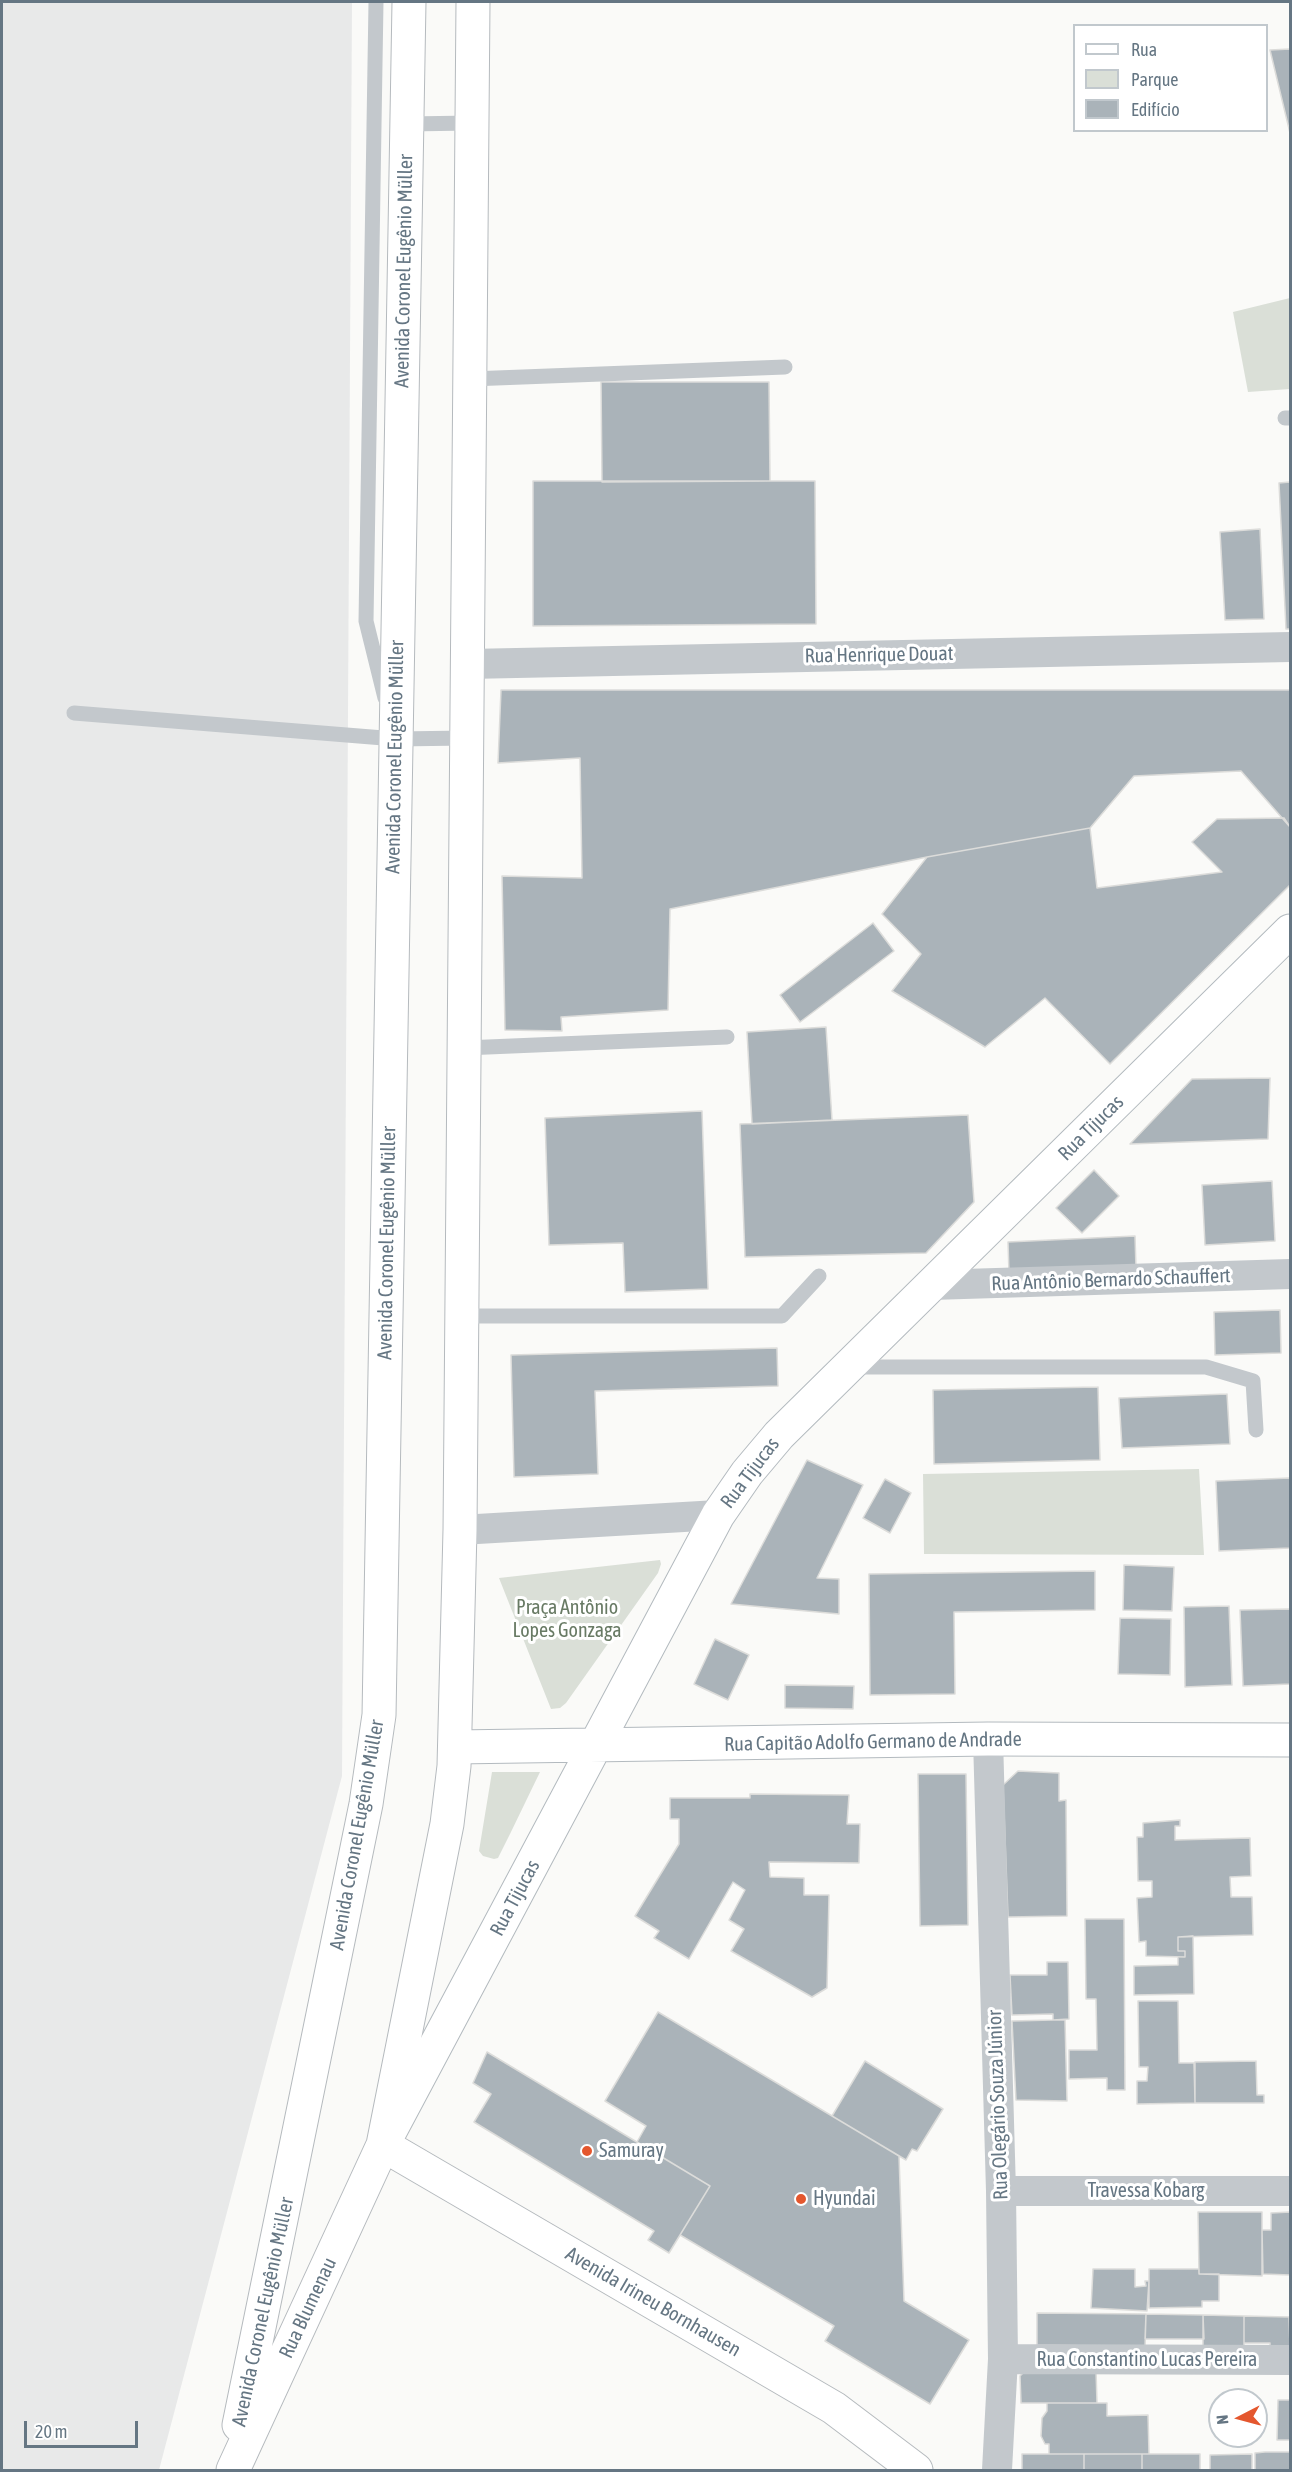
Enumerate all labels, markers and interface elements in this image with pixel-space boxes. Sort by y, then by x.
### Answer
legend [1073,24,1268,132]
text: Rua [1131,39,1157,60]
text: Parque [1131,69,1179,90]
text: Edifício [1131,99,1180,120]
street label: Avenida Coronel Eugênio Müller [390,154,418,388]
street label: Avenida Coronel Eugênio Müller [381,640,409,874]
street label: Rua Henrique Douat [804,642,954,668]
street label: Rua Tijucas [1053,1090,1129,1166]
street label: Avenida Coronel Eugênio Müller [373,1126,401,1360]
street label: Rua Antônio Bernardo Schauffert [991,1264,1231,1296]
street label: Rua Tijucas [716,1433,784,1513]
park label: Praça Antônio Lopes Gonzaga [512,1596,622,1643]
street label: Avenida Coronel Eugênio Müller [325,1718,389,1952]
street label: Rua Capitão Adolfo Germano de Andrade [724,1727,1022,1757]
street label: Rua Tijucas [485,1856,545,1940]
street label: Rua Olegário Souza Júnior [983,2010,1013,2200]
place label: Samuray [599,2139,664,2163]
marker: Samuray [580,2144,594,2158]
street label: Travessa Kobarg [1087,2179,1205,2203]
place label: Hyundai [813,2187,876,2211]
marker: Hyundai [794,2192,808,2206]
street label: Avenida Coronel Eugênio Müller [227,2195,299,2429]
street label: Avenida Irineu Bornhausen [561,2242,745,2362]
street label: Rua Blumenau [274,2254,342,2362]
street label: Rua Constantino Lucas Pereira [1037,2348,1257,2372]
north arrow [1208,2388,1268,2448]
scale bar [27,2409,141,2447]
text: N [1213,2414,1232,2425]
text: 20 m [35,2421,67,2442]

